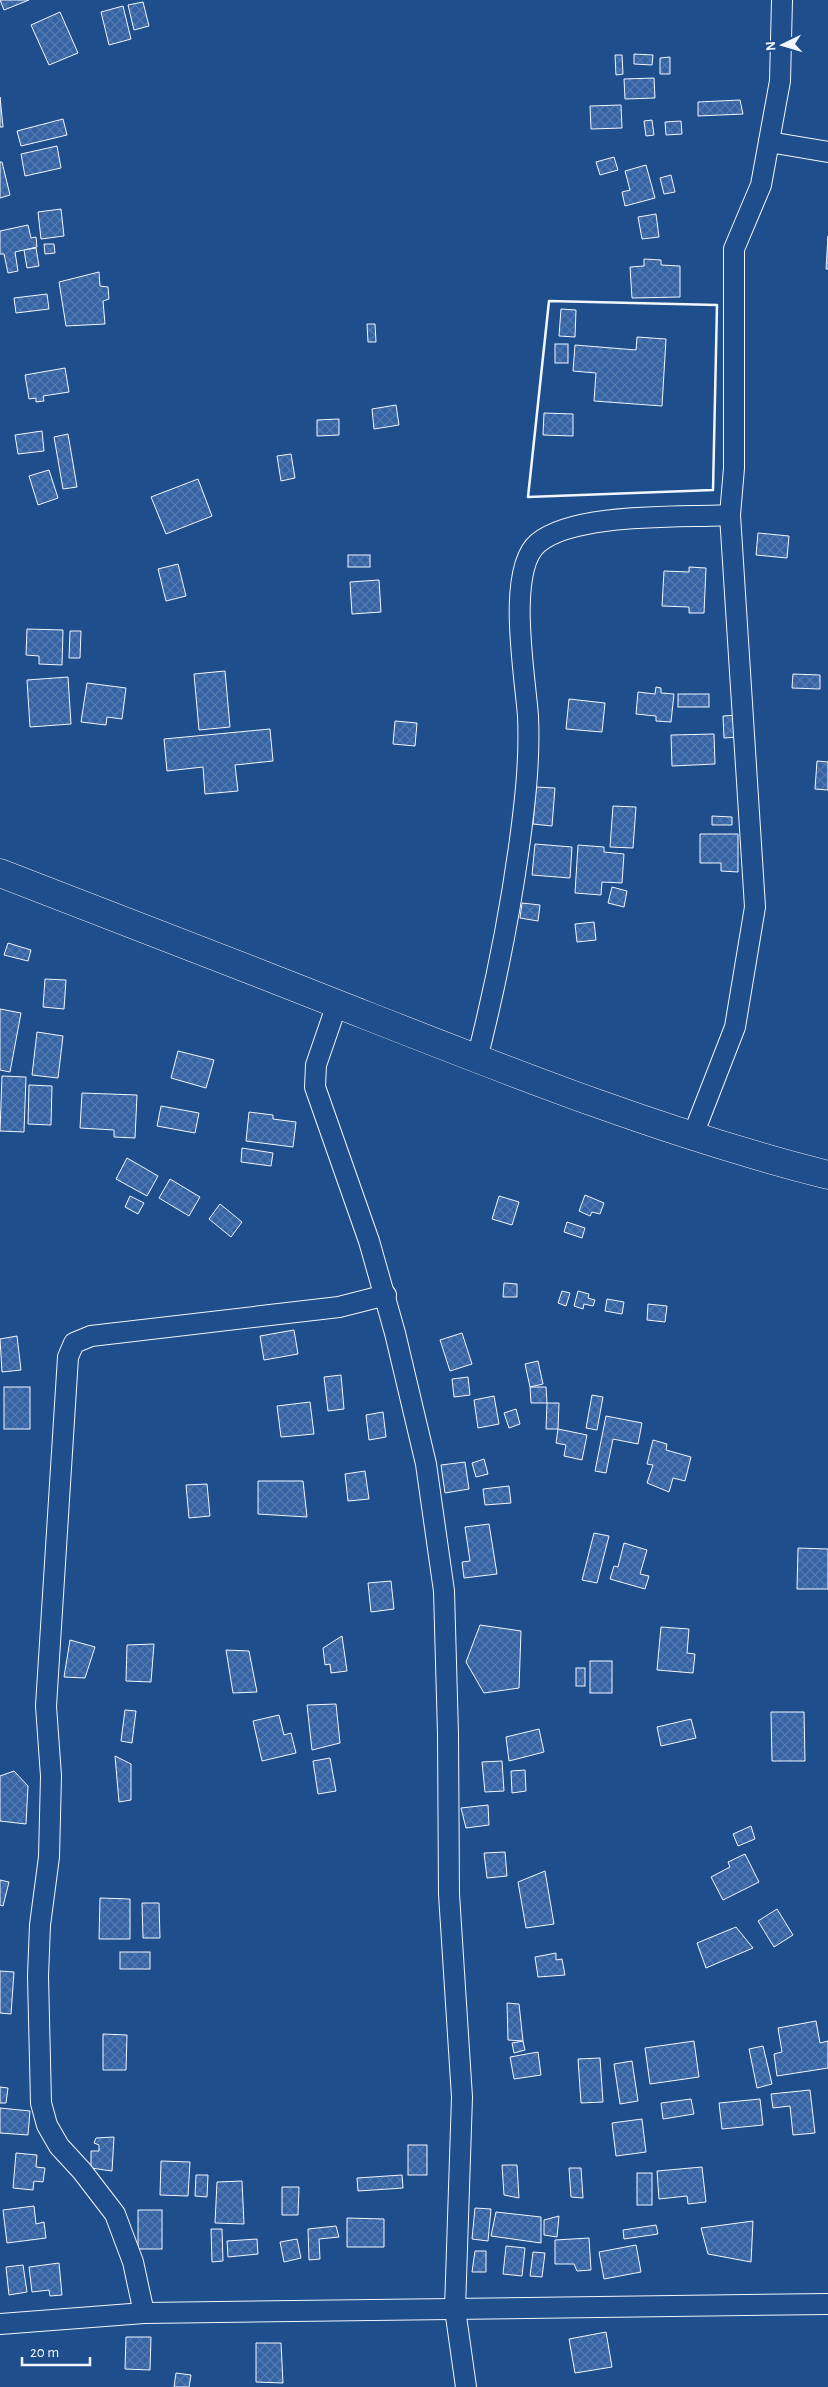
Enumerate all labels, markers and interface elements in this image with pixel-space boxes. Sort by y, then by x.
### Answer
north arrow [758,20,808,70]
text: N [764,41,778,52]
scale bar [22,2334,90,2366]
text: 20 m [30,2345,59,2360]

